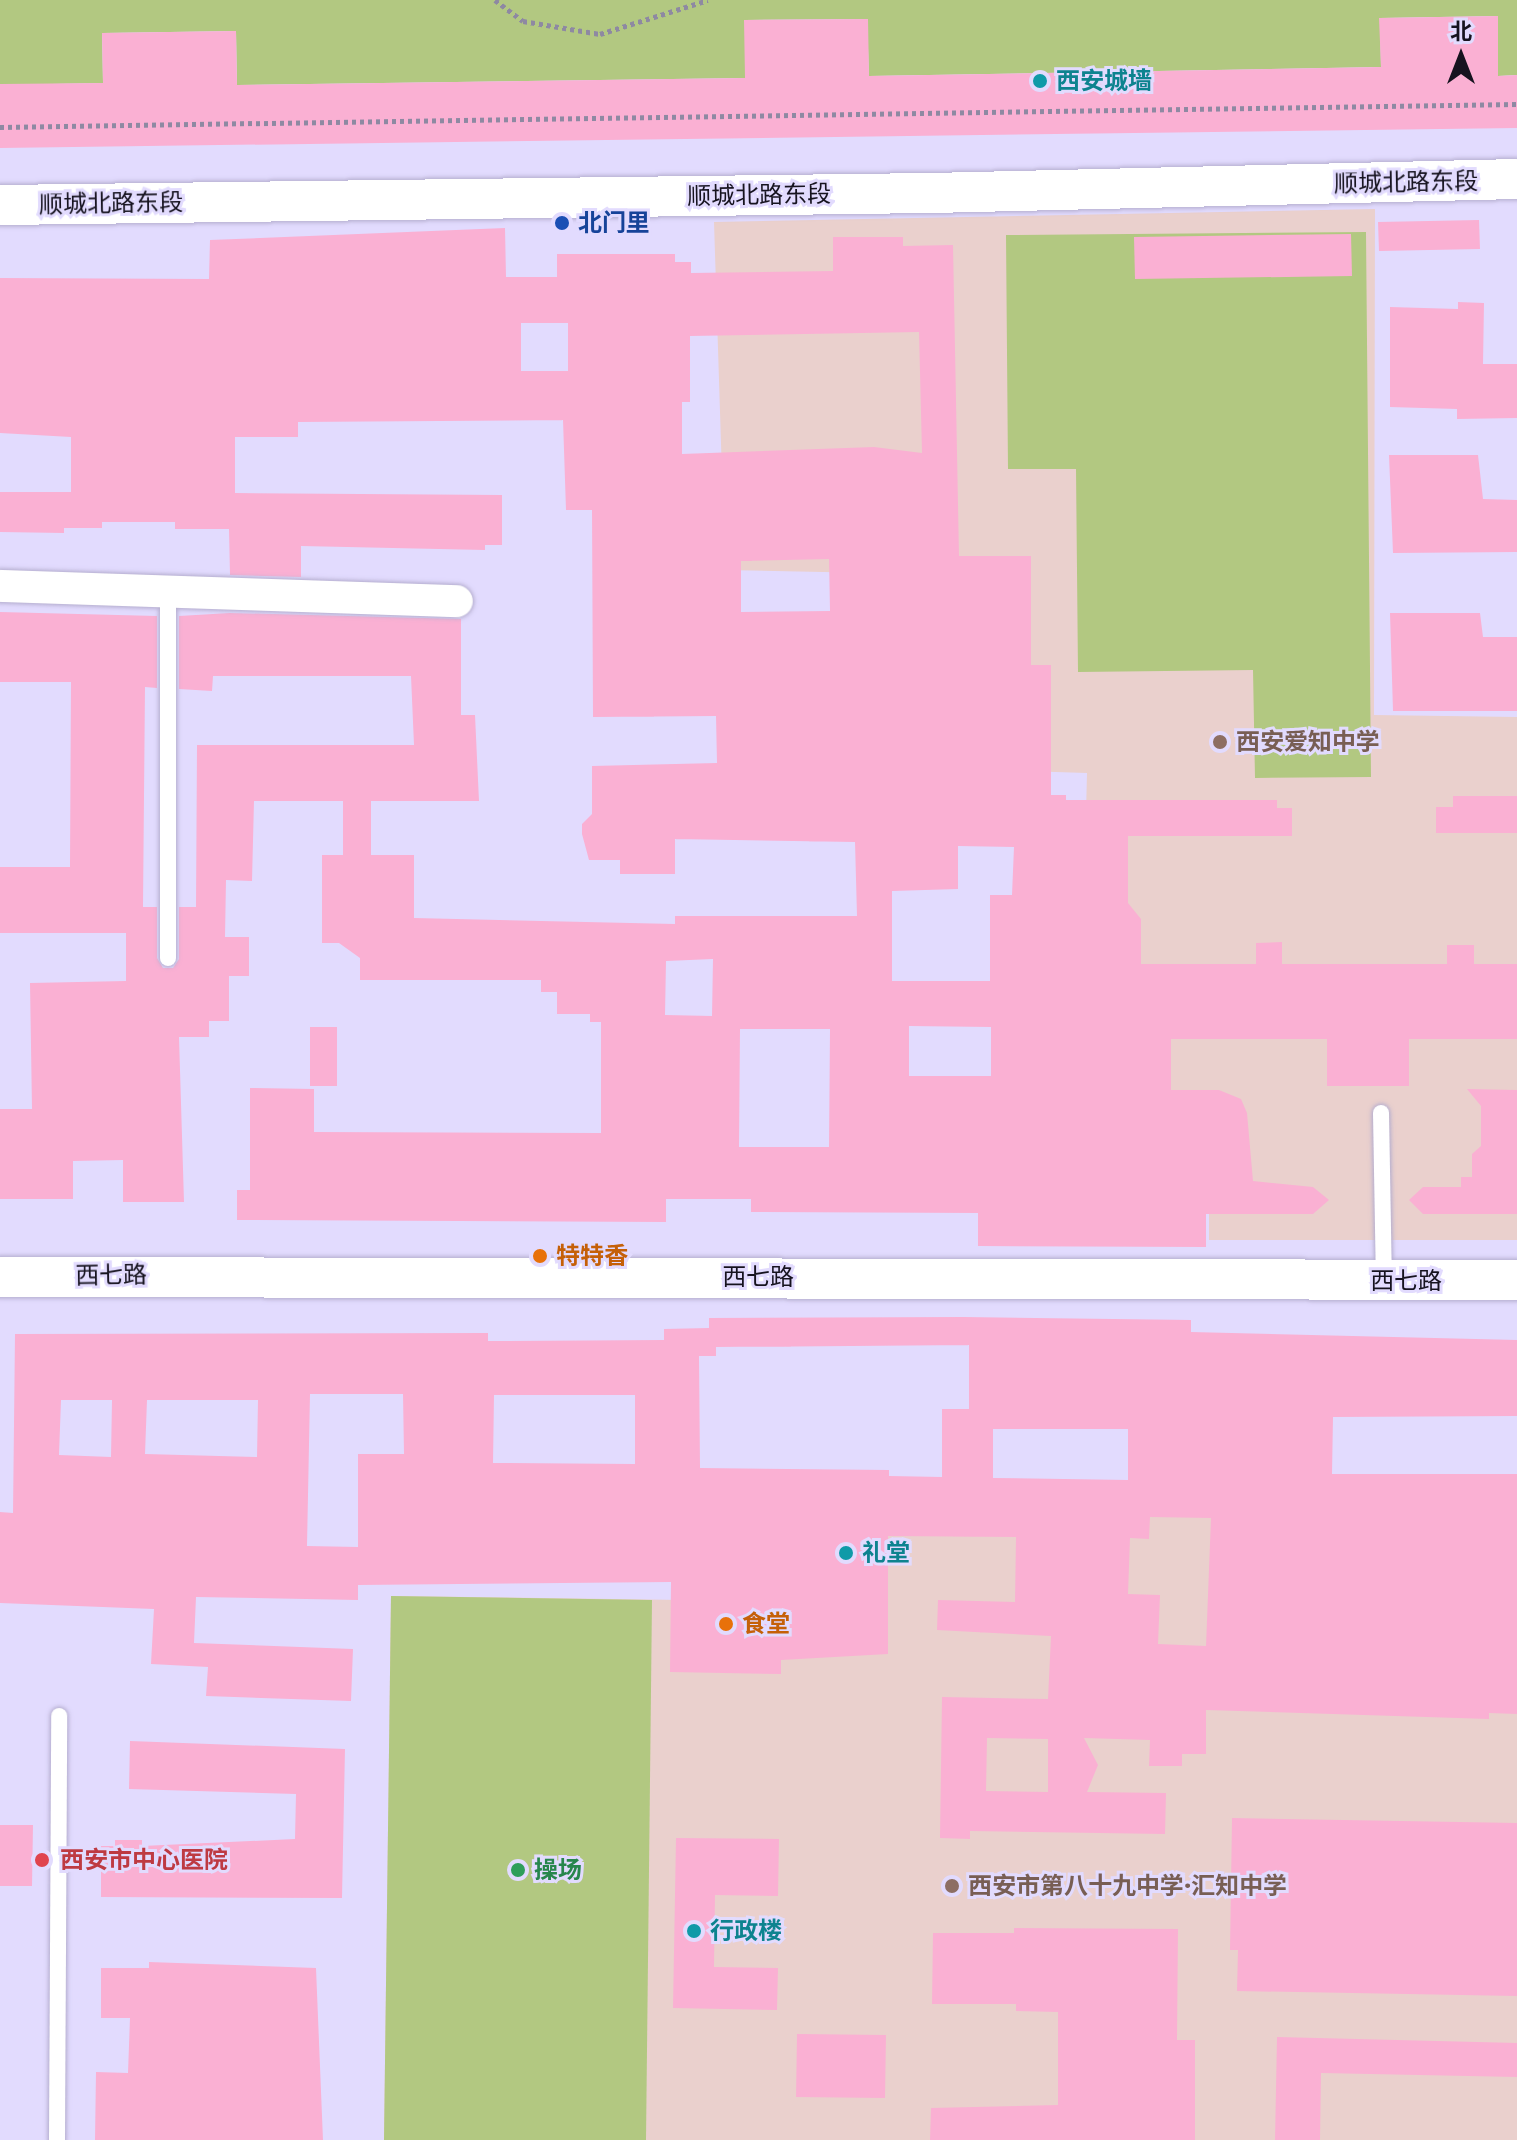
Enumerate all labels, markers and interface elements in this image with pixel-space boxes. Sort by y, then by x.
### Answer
north arrow [1421,16,1501,96]
text: 北 [1450,16,1472,47]
place label: 西安城墙 [1056,67,1152,95]
marker: 西安城墙 [1031,72,1049,90]
street label: 顺城北路东段 [1334,166,1478,198]
street label: 顺城北路东段 [687,179,831,211]
street label: 顺城北路东段 [39,187,183,219]
place label: 北门里 [578,209,650,237]
marker: 北门里 [553,214,571,232]
place label: 西安爱知中学 [1236,728,1380,756]
marker: 西安爱知中学 [1211,733,1229,751]
place label: 特特香 [556,1242,628,1270]
marker: 特特香 [531,1247,549,1265]
street label: 西七路 [75,1260,147,1290]
street label: 西七路 [722,1263,794,1291]
street label: 西七路 [1370,1267,1442,1295]
place label: 礼堂 [862,1539,910,1567]
marker: 礼堂 [837,1544,855,1562]
place label: 食堂 [742,1610,790,1638]
marker: 食堂 [717,1615,735,1633]
place label: 西安市中心医院 [60,1846,228,1874]
marker: 西安市中心医院 [31,1849,53,1871]
place label: 操场 [534,1856,582,1884]
marker: 操场 [509,1861,527,1879]
place label: 西安市第八十九中学·汇知中学 [968,1872,1287,1900]
marker: 西安市第八十九中学·汇知中学 [943,1877,961,1895]
place label: 行政楼 [710,1917,782,1945]
marker: 行政楼 [685,1922,703,1940]

